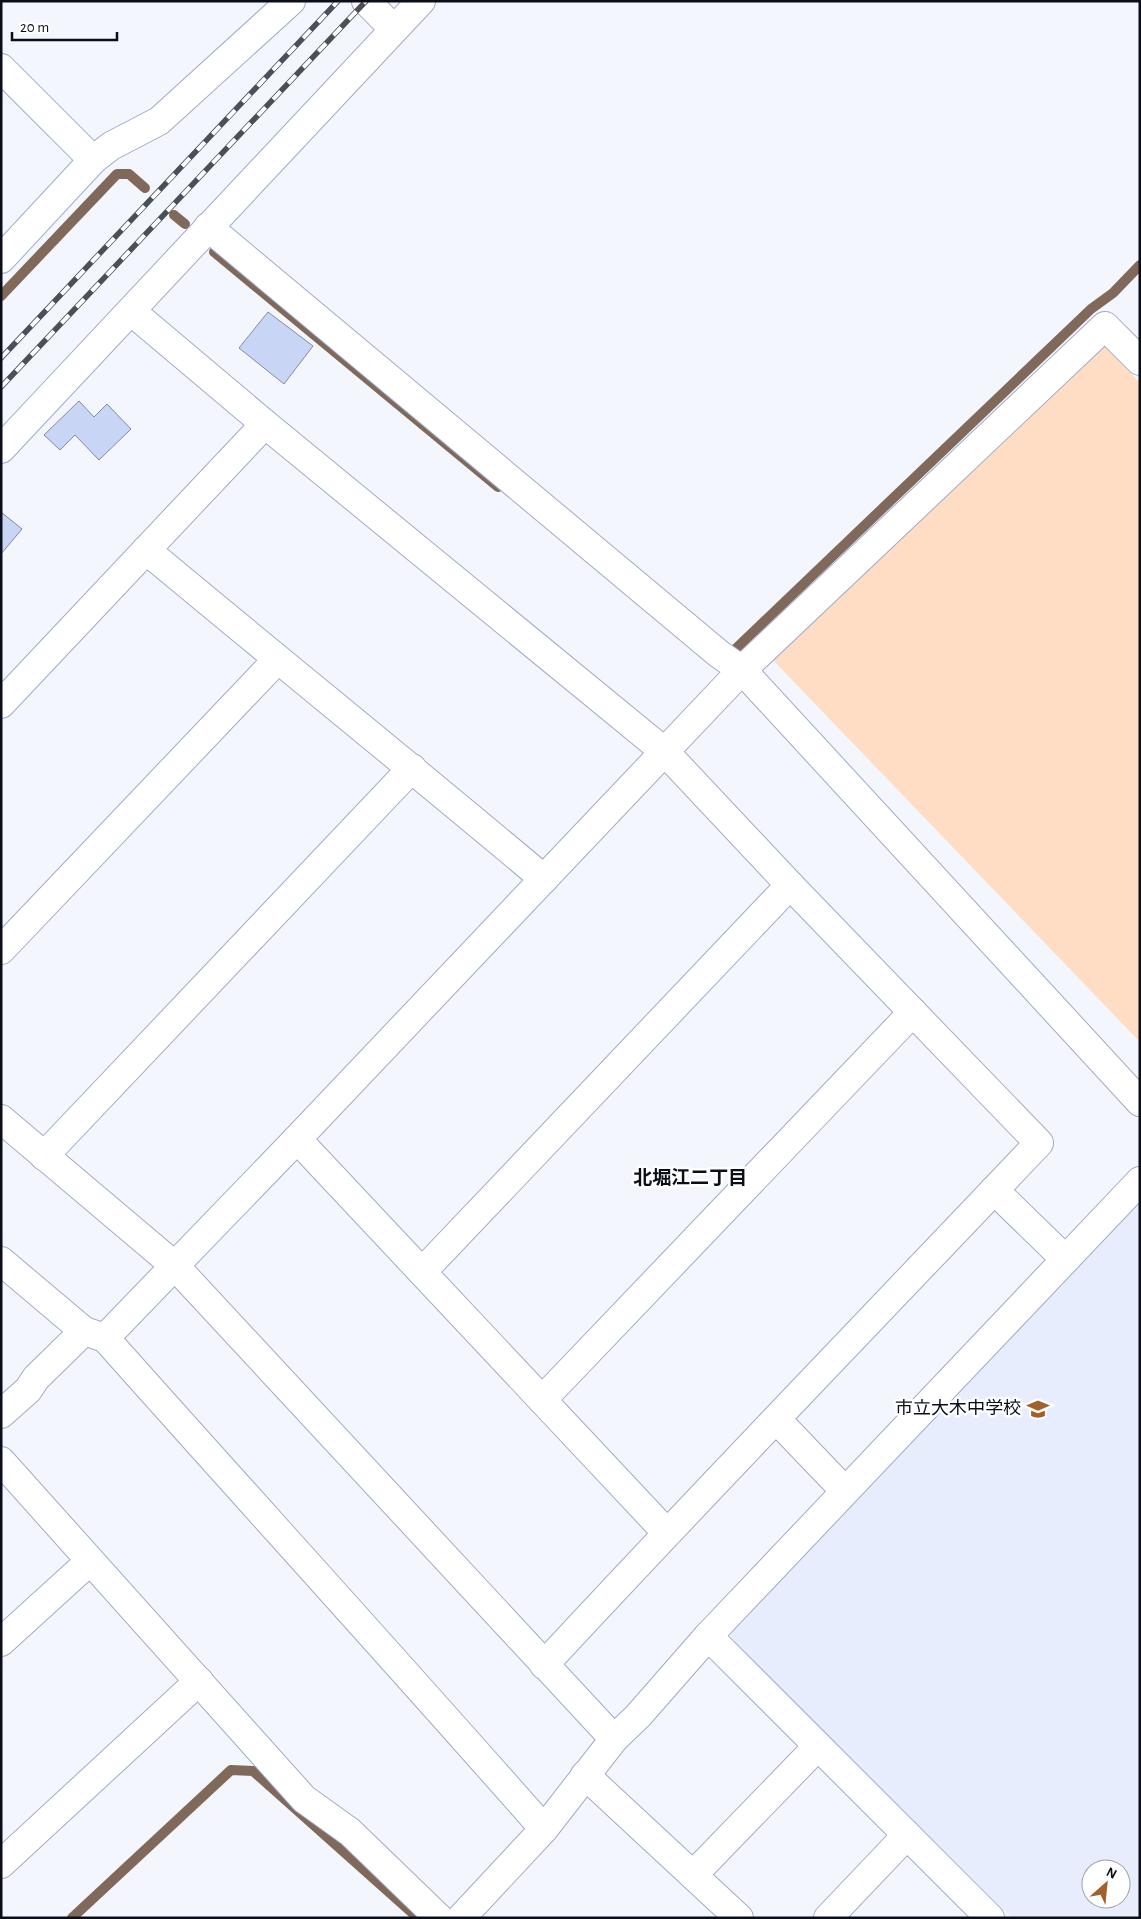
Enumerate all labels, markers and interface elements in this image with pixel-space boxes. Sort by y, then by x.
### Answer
scale bar [12,10,118,42]
text: 20 m [20,20,49,35]
district label: 北堀江二丁目 [633,1167,747,1188]
school or university icon: 市立大木中学校 [1025,1396,1051,1422]
place label: 市立大木中学校 [895,1398,1021,1418]
north arrow [1081,1859,1131,1909]
text: N [1104,1865,1119,1882]

